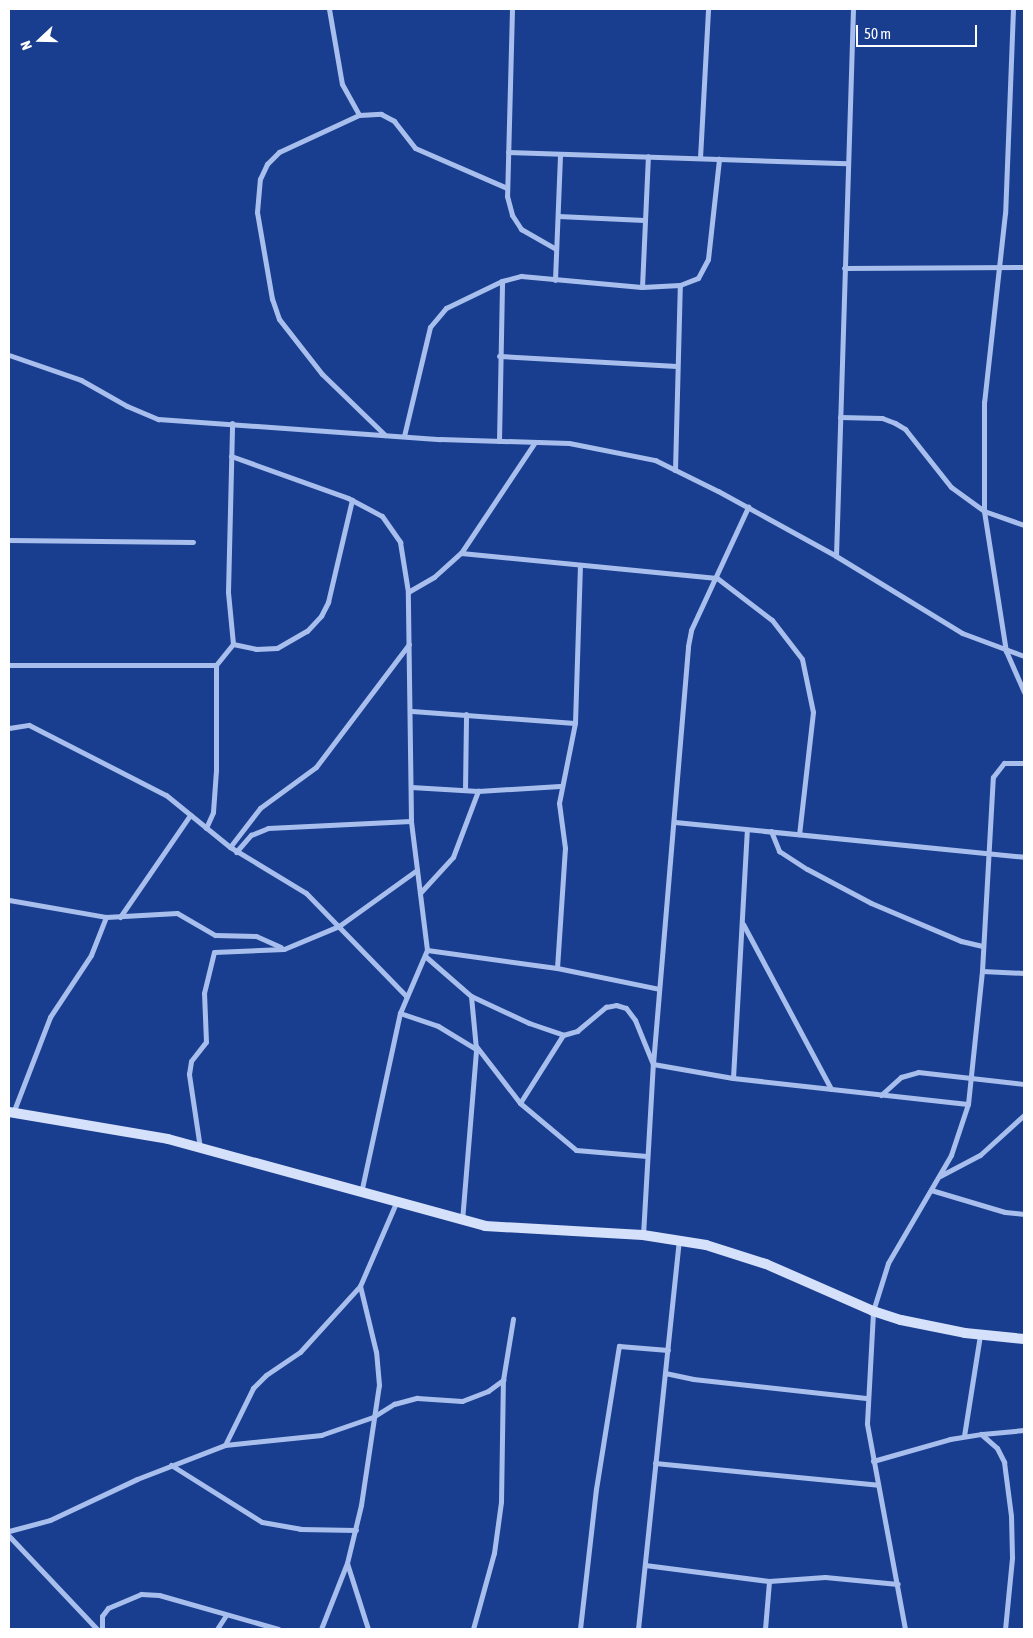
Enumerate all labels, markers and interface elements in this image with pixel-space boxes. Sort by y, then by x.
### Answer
north arrow [15,15,65,65]
scale bar [858,15,979,47]
text: 50 m [864,25,891,42]
text: N [17,39,35,52]

